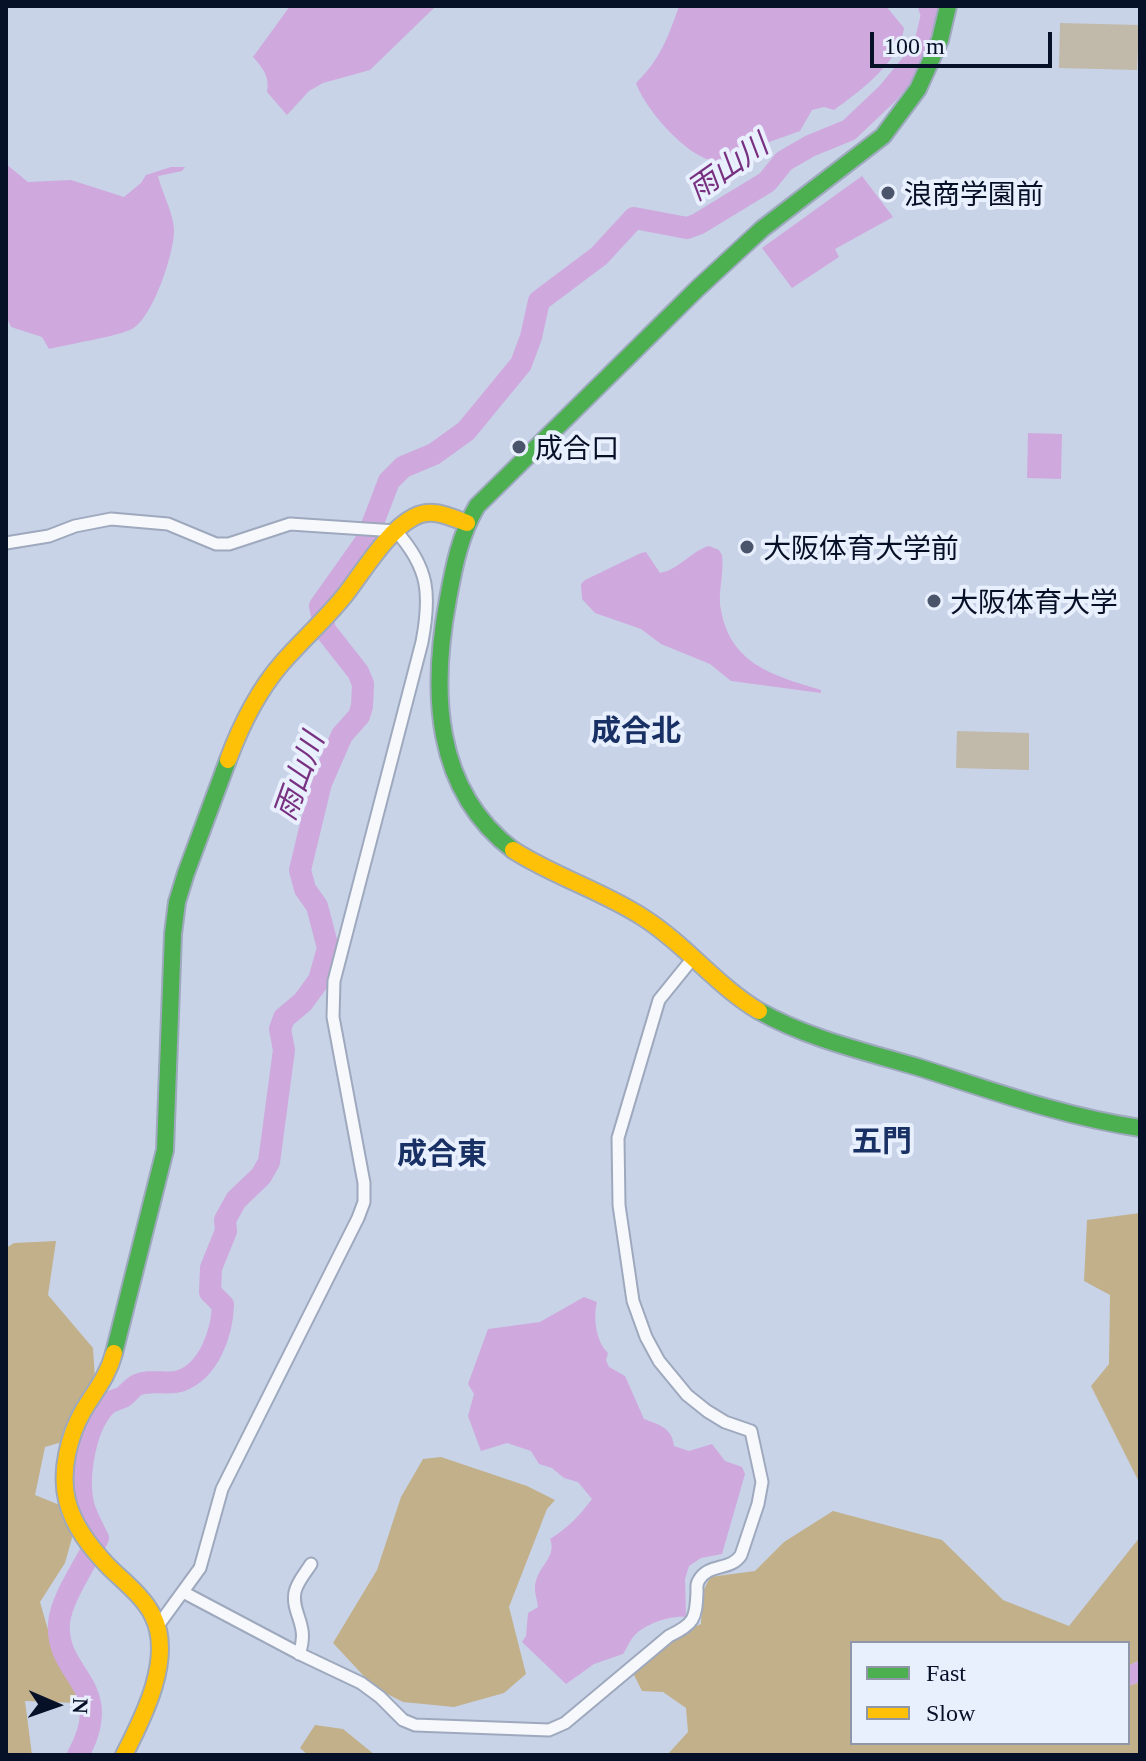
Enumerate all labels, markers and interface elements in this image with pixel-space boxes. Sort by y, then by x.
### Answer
scale bar [874,16,1056,66]
text: 100 m [884,33,945,59]
water label: 雨山川 [680,125,774,207]
place label: 浪商学園前 [904,176,1044,210]
marker: 浪商学園前 [879,184,897,202]
place label: 成合口 [535,430,619,464]
marker: 成合口 [510,438,528,456]
place label: 大阪体育大学前 [763,530,959,564]
marker: 大阪体育大学前 [738,538,756,556]
place label: 大阪体育大学 [950,584,1118,618]
marker: 大阪体育大学 [925,592,943,610]
district label: 成合北 [591,712,681,748]
water label: 雨山川 [266,728,330,824]
district label: 五門 [852,1122,912,1158]
district label: 成合東 [397,1135,487,1171]
legend [850,1641,1130,1745]
text: Fast [926,1660,966,1686]
north arrow [16,1665,96,1745]
text: N [68,1697,93,1714]
text: Slow [926,1700,975,1726]

